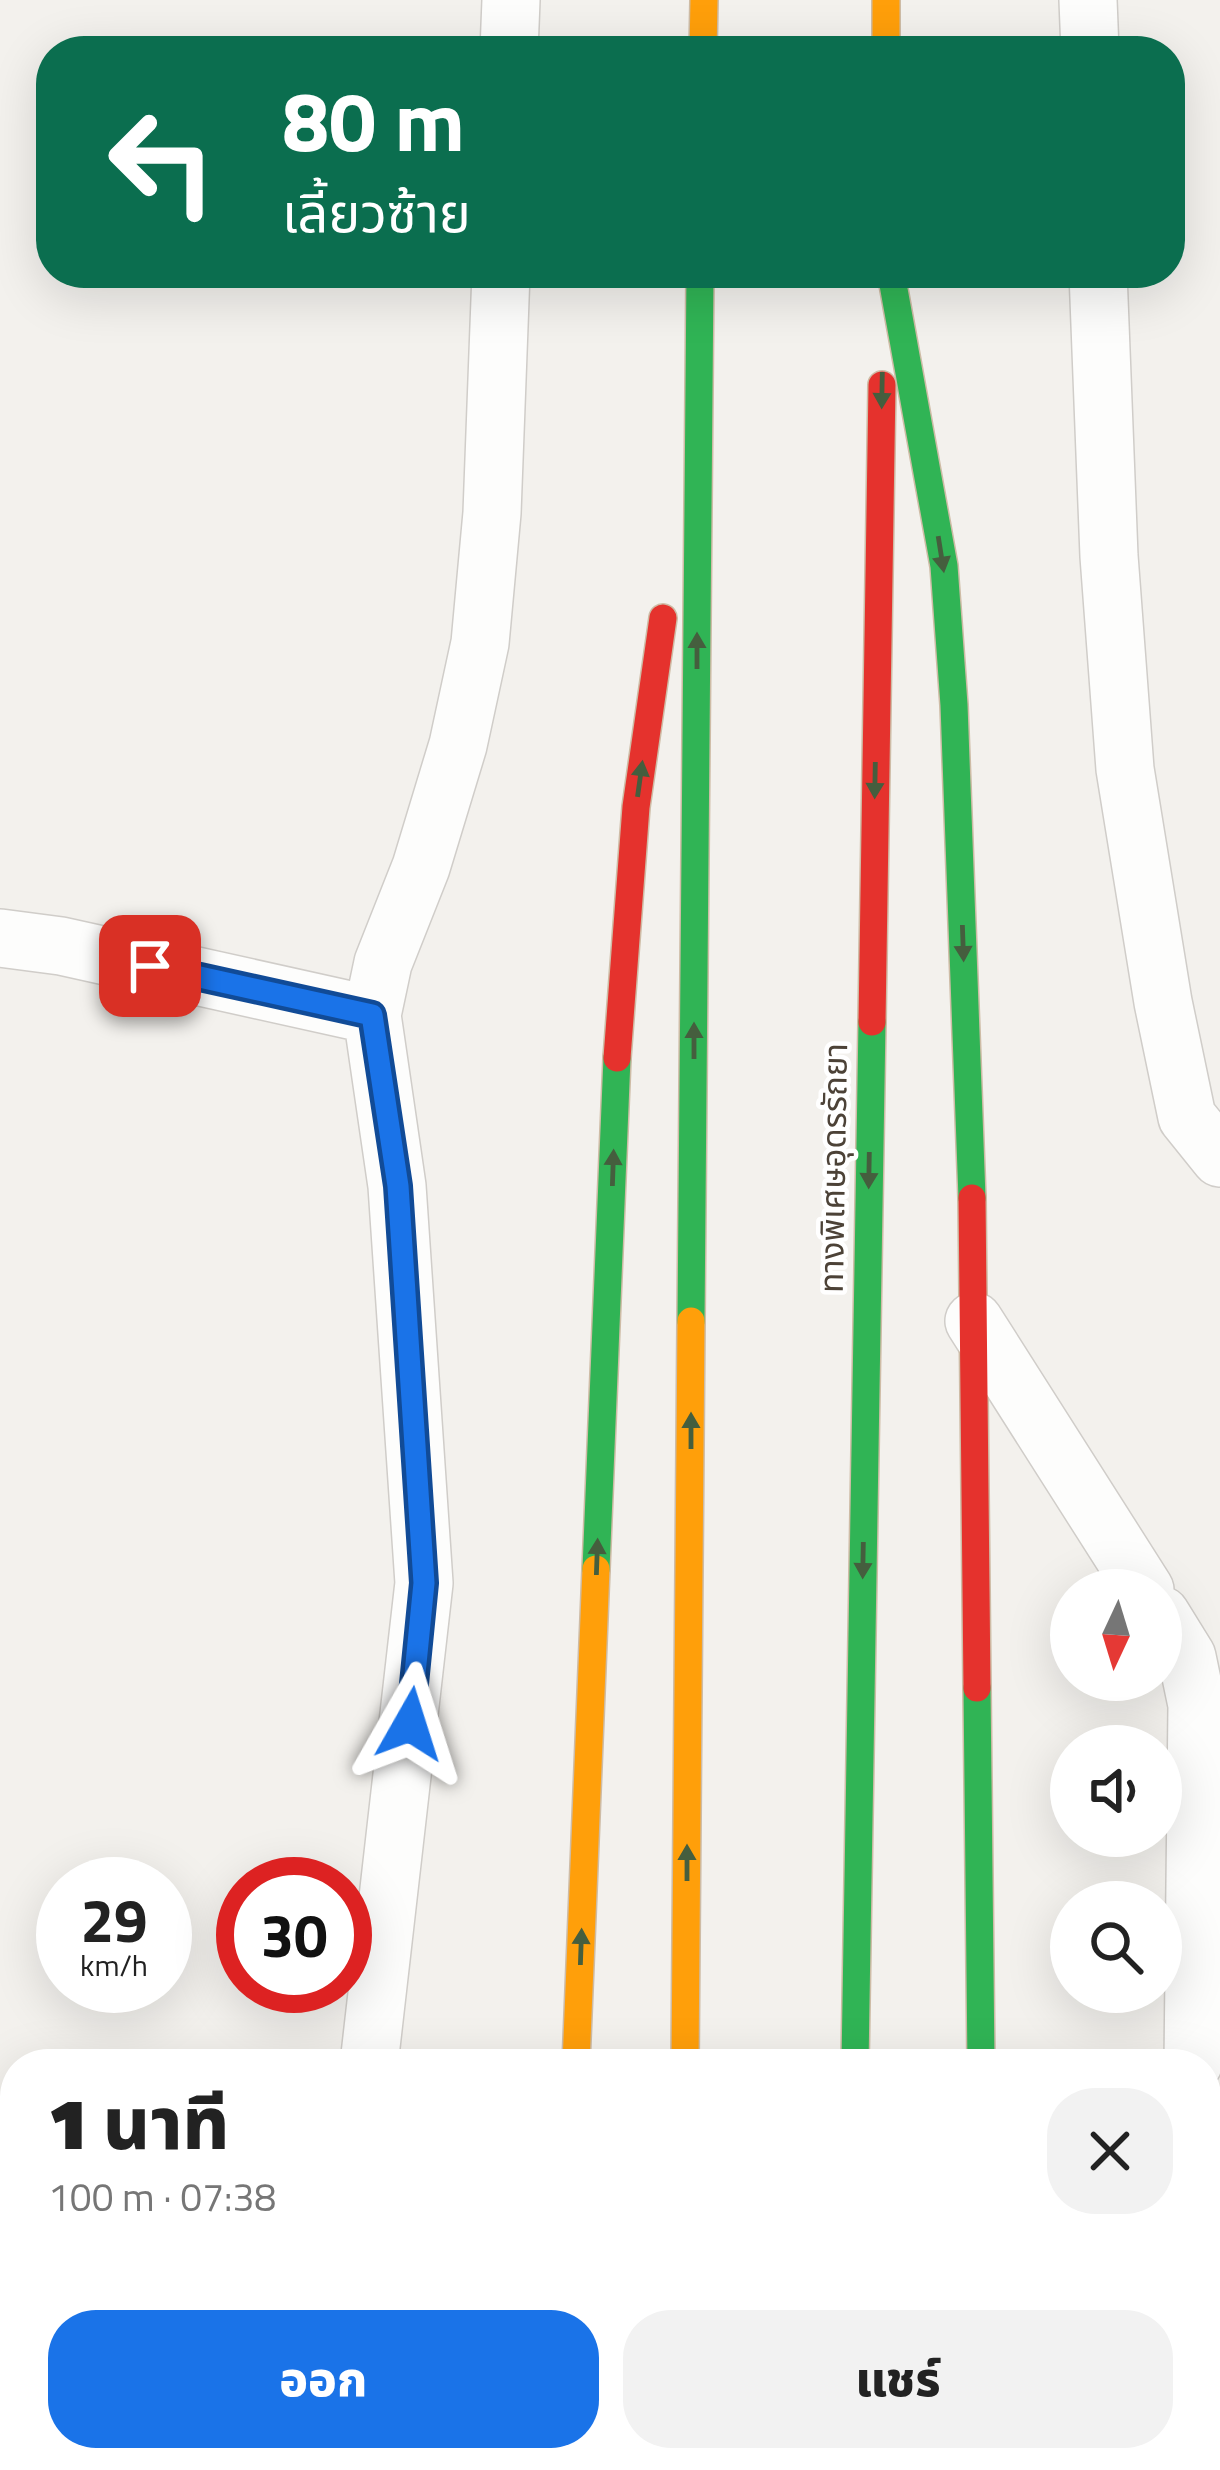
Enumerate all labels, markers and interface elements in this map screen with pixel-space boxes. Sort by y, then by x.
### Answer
text: 80 m [282,56,465,184]
icon: left [84,84,240,240]
text: เลี้ยวซ้าย [282,171,471,253]
one-way arrow [872,372,891,410]
one-way arrow [933,535,951,573]
one-way arrow [687,631,707,669]
one-way arrow [631,760,650,797]
one-way arrow [866,762,885,800]
pin [99,915,201,1017]
one-way arrow [953,925,972,963]
icon: arrive [117,933,183,999]
one-way arrow [684,1021,704,1059]
street label: ทางพิเศษอุดรรัถยา [806,1043,860,1293]
one-way arrow [603,1148,622,1186]
one-way arrow [860,1152,879,1190]
one-way arrow [681,1411,700,1449]
one-way arrow [588,1537,607,1575]
one-way arrow [853,1542,873,1580]
north arrow [1050,1569,1182,1701]
map controls [1050,1569,1182,2013]
position arrow [347,1661,473,1787]
button: sound [1050,1725,1182,1857]
one-way arrow [677,1843,697,1881]
speed limit sign: 30 [216,1857,372,2013]
text: 29 [80,1874,148,1965]
button: search [1050,1881,1182,2013]
one-way arrow [572,1927,591,1965]
text: km/h [80,1942,148,1988]
text: 1 นาที [48,2067,229,2177]
button: close [1047,2088,1173,2214]
text: 100 m · 07:38 [48,2167,276,2226]
button: ออก [48,2310,599,2448]
button: แชร์ [623,2310,1173,2448]

